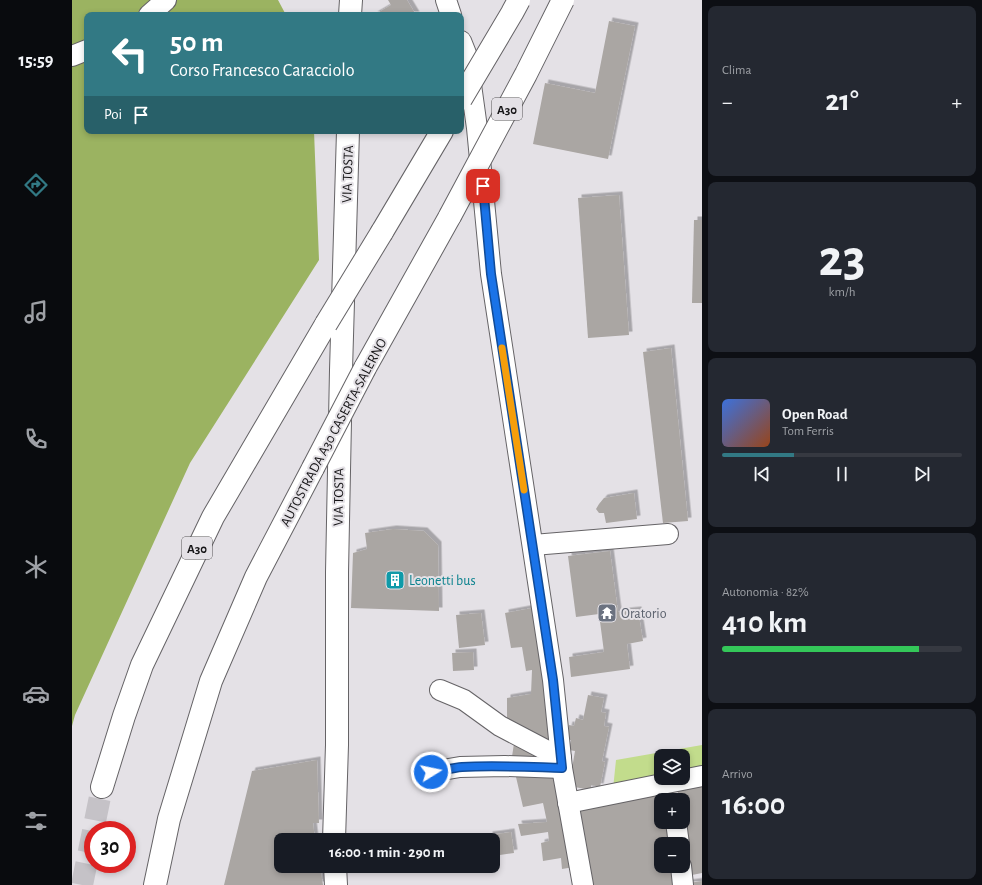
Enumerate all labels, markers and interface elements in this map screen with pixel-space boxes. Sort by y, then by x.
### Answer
icon: left [104,28,156,80]
text: 50 m [170,29,224,57]
text: 15:59 [19,52,53,70]
text: Corso Francesco Caracciolo [170,62,355,80]
text: Clima [722,64,752,77]
text: 21° [825,86,859,116]
text: − [722,91,733,113]
text: + [951,91,962,113]
road number: A30 [492,98,522,120]
icon: arrive [130,104,152,126]
text: Poi [104,107,122,122]
street label: VIA TOSTA [340,145,356,203]
pin [466,169,500,203]
icon: directions [22,171,50,199]
icon: arrive [472,175,494,197]
text: 23 [819,233,865,285]
text: km/h [829,286,855,299]
icon: music [22,298,50,326]
street label: AUTOSTRADA A30 CASERTA-SALERNO [278,336,390,529]
text: Open Road [782,407,848,422]
icon: phone [22,425,50,453]
text: Tom Ferris [782,425,834,438]
icon: previous [751,463,773,485]
icon: pause [831,463,853,485]
icon: next [911,463,933,485]
street label: VIA TOSTA [331,468,347,526]
road number: A30 [182,537,212,559]
icon: climate [22,553,50,581]
building icon: Leonetti bus [384,569,406,591]
place label: Leonetti bus [409,574,476,588]
text: Autonomia · 82% [722,586,809,599]
temple icon: Oratorio [596,602,618,624]
place label: Oratorio [621,607,667,621]
text: 410 km [722,608,807,638]
icon: car [22,680,50,708]
map controls [654,749,690,873]
button: layers [654,749,690,785]
position arrow [410,751,452,793]
text: Arrivo [722,768,753,781]
text: 16:00 [722,790,785,820]
button: + [654,793,690,829]
icon: filters [22,807,50,835]
speed limit sign: 30 [84,821,136,873]
button: − [654,837,690,873]
text: 16:00 · 1 min · 290 m [329,845,445,860]

